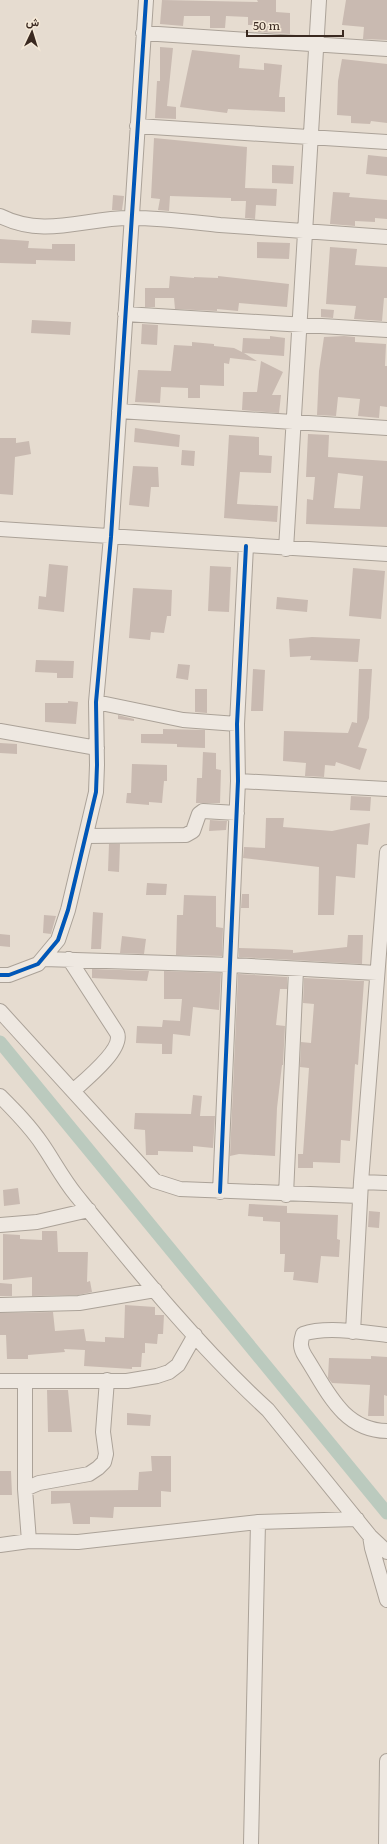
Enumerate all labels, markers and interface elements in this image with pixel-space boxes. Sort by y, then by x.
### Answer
north arrow [12,12,52,52]
scale bar [247,12,343,38]
text: ش [26,13,40,29]
text: 50 m [253,16,280,34]

